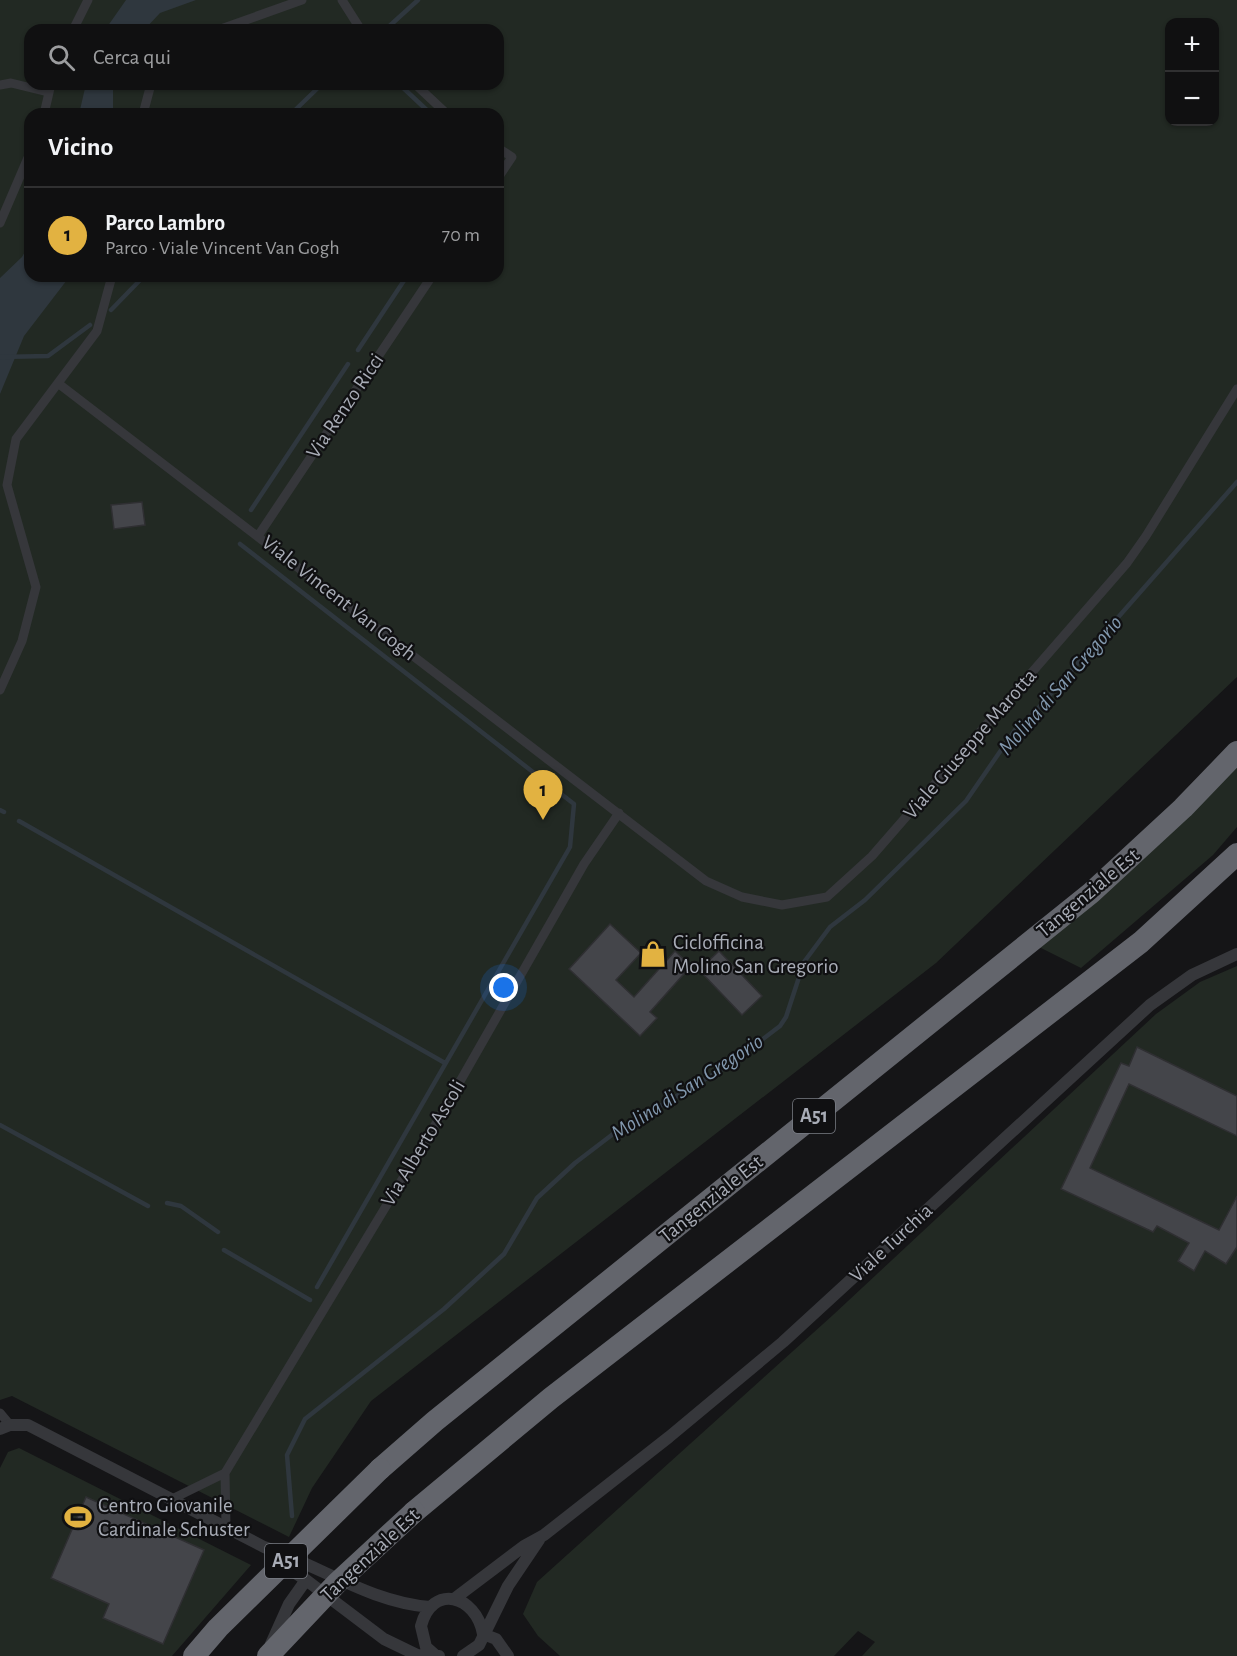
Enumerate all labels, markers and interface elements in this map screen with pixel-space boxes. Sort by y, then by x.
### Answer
map controls [1165,18,1219,126]
button: + [1165,18,1219,72]
search box [24,24,504,90]
icon: search [45,41,78,74]
text: Cerca qui [93,46,171,68]
button: − [1165,72,1219,126]
text: Vicino [48,134,113,160]
text: Parco Lambro [105,212,225,234]
text: 1 [64,225,71,245]
text: 70 m [442,225,480,245]
text: Parco · Viale Vincent Van Gogh [105,238,340,258]
street label: Via Renzo Ricci [302,350,388,462]
street label: Viale Vincent Van Gogh [258,531,420,665]
water label: Molina di San Gregorio [994,611,1126,759]
street label: Viale Giuseppe Marotta [899,665,1041,823]
pin: 1 [524,770,562,820]
street label: Tangenziale Est [1033,844,1143,942]
place label: Ciclofficina Molino San Gregorio [673,932,839,977]
shop icon: Ciclofficina Molino San Gregorio [638,939,668,969]
your location [489,973,518,1002]
water label: Molina di San Gregorio [607,1030,767,1144]
street label: Via Alberto Ascoli [377,1076,469,1210]
road number: A51 [793,1099,835,1133]
street label: Tangenziale Est [655,1151,767,1247]
street label: Viale Turchia [846,1199,937,1286]
place label: Centro Giovanile Cardinale Schuster [98,1495,250,1540]
sports icon: Centro Giovanile Cardinale Schuster [63,1502,93,1532]
street label: Tangenziale Est [317,1504,424,1606]
road number: A51 [265,1544,307,1578]

